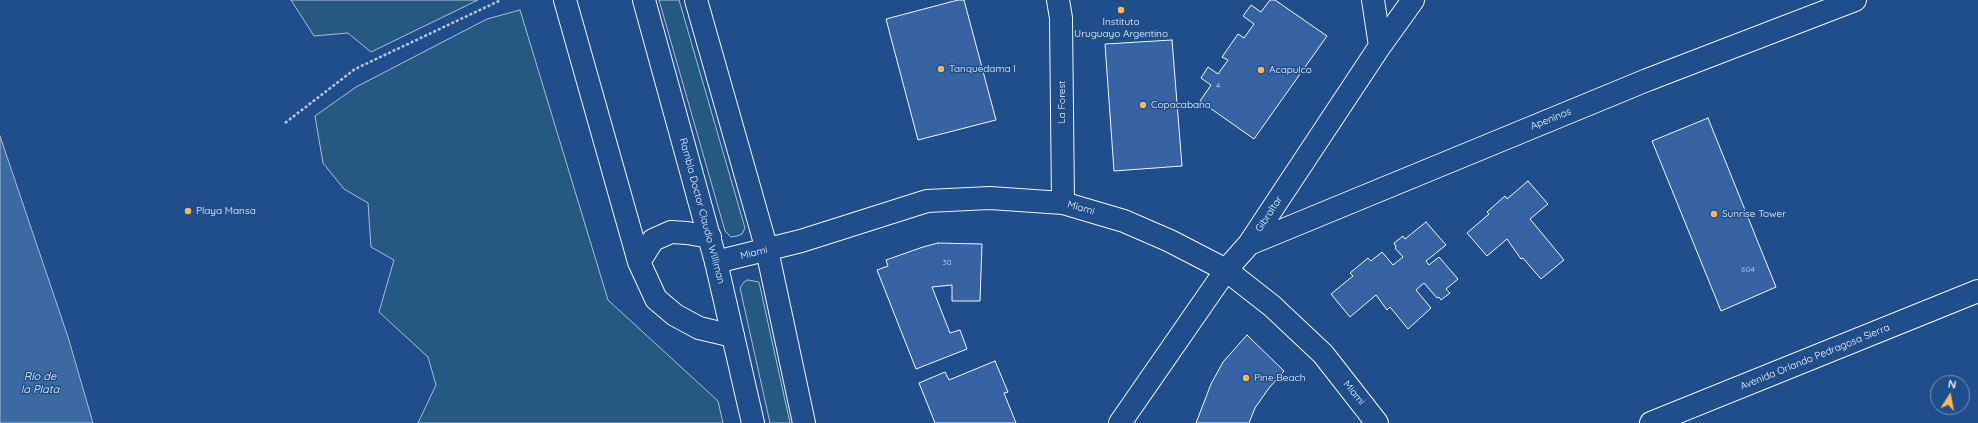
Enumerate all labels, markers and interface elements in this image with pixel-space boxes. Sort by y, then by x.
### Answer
marker: Instituto Uruguayo Argentino [1116,5,1126,15]
place label: Instituto Uruguayo Argentino [1074,16,1168,40]
place label: Tanquedama I [949,63,1016,75]
marker: Tanquedama I [936,64,946,74]
place label: Acapulco [1269,64,1312,76]
marker: Acapulco [1256,65,1266,75]
street label: La Forest [1056,80,1068,124]
house number: 4 [1216,81,1220,91]
place label: Copacabana [1151,99,1211,111]
marker: Copacabana [1138,100,1148,110]
street label: Apeninos [1529,105,1573,133]
street label: Rambla Doctor Claudio Williman [677,137,727,285]
street label: Gibraltar [1253,194,1285,234]
street label: Miami [1066,198,1096,218]
place label: Playa Mansa [196,205,256,217]
marker: Playa Mansa [183,206,193,216]
place label: Sunrise Tower [1722,208,1786,220]
marker: Sunrise Tower [1709,209,1719,219]
street label: Miami [739,244,769,262]
house number: 30 [943,258,951,268]
house number: 604 [1741,265,1755,275]
street label: Avenida Orlando Pedragosa Sierra [1738,321,1892,393]
water label: Río de la Plata [21,370,59,396]
place label: Pine Beach [1254,372,1305,384]
marker: Pine Beach [1241,373,1251,383]
north arrow [1930,375,1970,415]
text: N [1947,377,1957,392]
street label: Miami [1341,378,1367,408]

